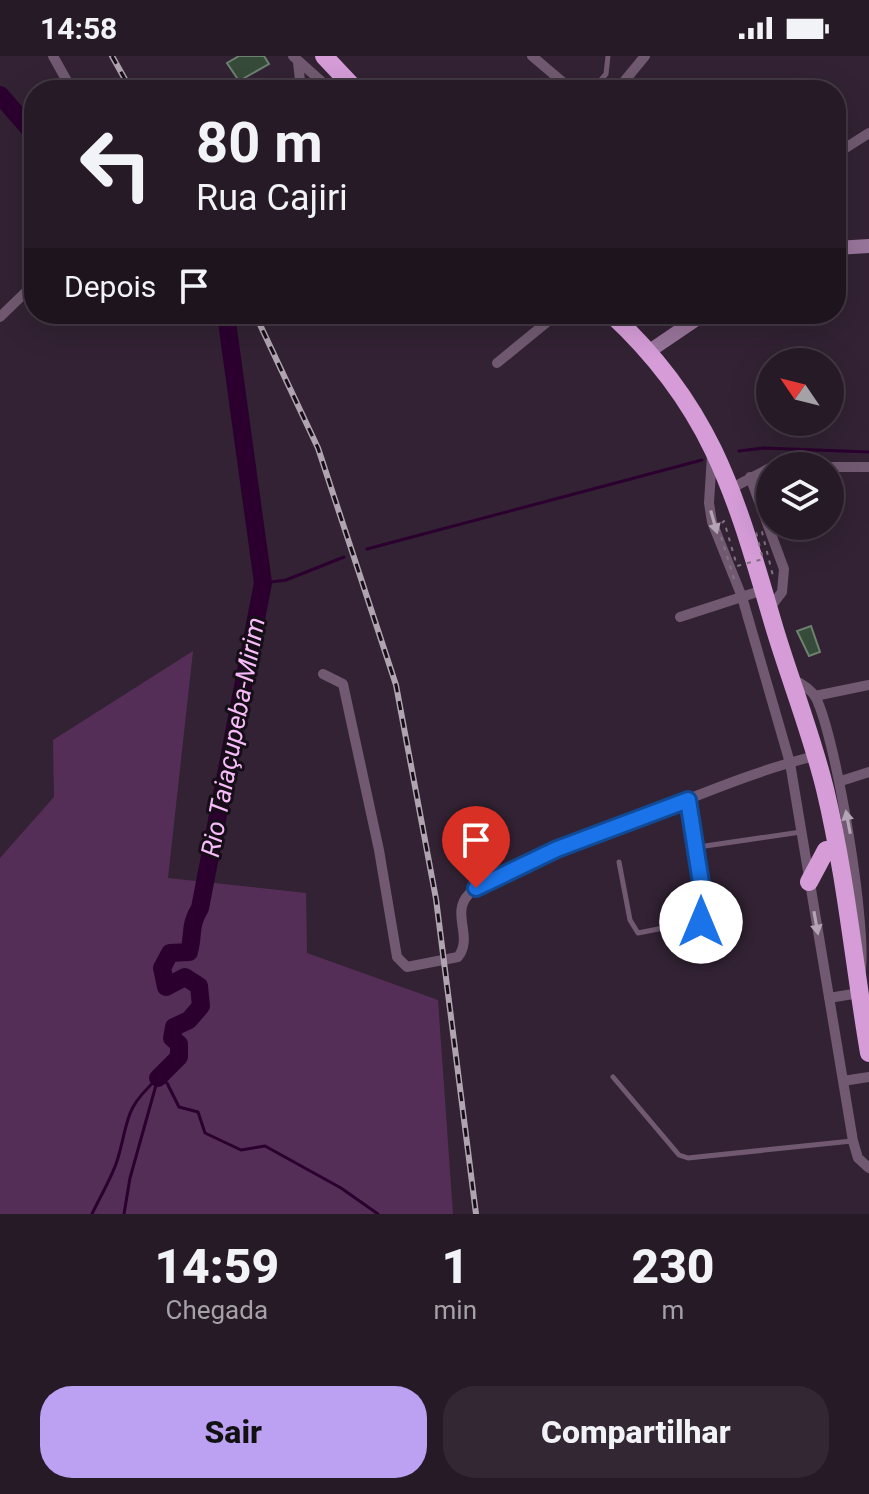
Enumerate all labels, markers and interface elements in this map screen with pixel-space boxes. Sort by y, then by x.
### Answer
text: 14:58 [40,11,117,46]
text: 80 m [196,110,323,176]
icon: left [64,112,168,216]
text: Rua Cajiri [196,177,348,219]
icon: arrive [172,264,216,308]
text: Depois [64,269,156,304]
north arrow [756,348,844,436]
map controls [756,348,844,540]
button: layers [756,452,844,540]
one-way arrow [708,510,721,534]
water label: Rio Taiaçupeba-Mirim [195,615,271,859]
pin [442,806,510,888]
one-way arrow [842,810,854,835]
icon: arrive [454,818,498,862]
position arrow [659,880,743,964]
one-way arrow [810,910,823,935]
text: 14:59 [154,1238,279,1295]
text: 1 [441,1238,469,1295]
text: 230 [631,1238,715,1295]
text: Chegada [165,1295,268,1325]
text: min [434,1295,477,1325]
text: m [662,1295,684,1325]
button: Sair [40,1386,427,1478]
button: Compartilhar [443,1386,829,1478]

